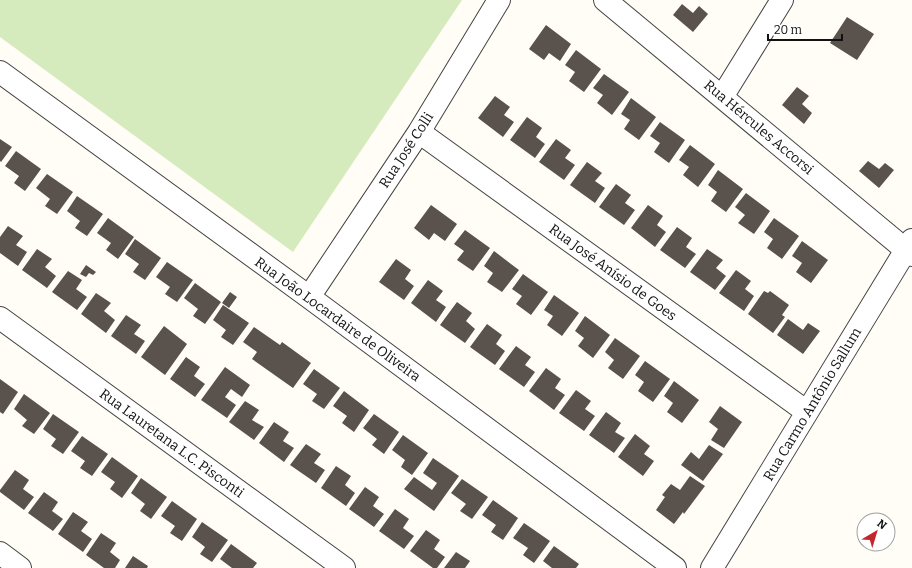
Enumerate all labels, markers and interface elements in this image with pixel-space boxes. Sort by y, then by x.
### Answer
scale bar [768,16,842,42]
text: 20 m [774,23,803,37]
street label: Rua Hércules Accorsi [700,77,817,178]
street label: Rua José Colli [376,109,437,191]
street label: Rua José Anísio de Goes [546,220,680,324]
street label: Rua João Locardaire de Oliveira [251,254,424,386]
street label: Rua Carmo Antônio Sallum [760,324,865,484]
street label: Rua Lauretana L.C. Pisconti [96,385,247,501]
north arrow [856,512,896,552]
text: N [874,517,890,533]

